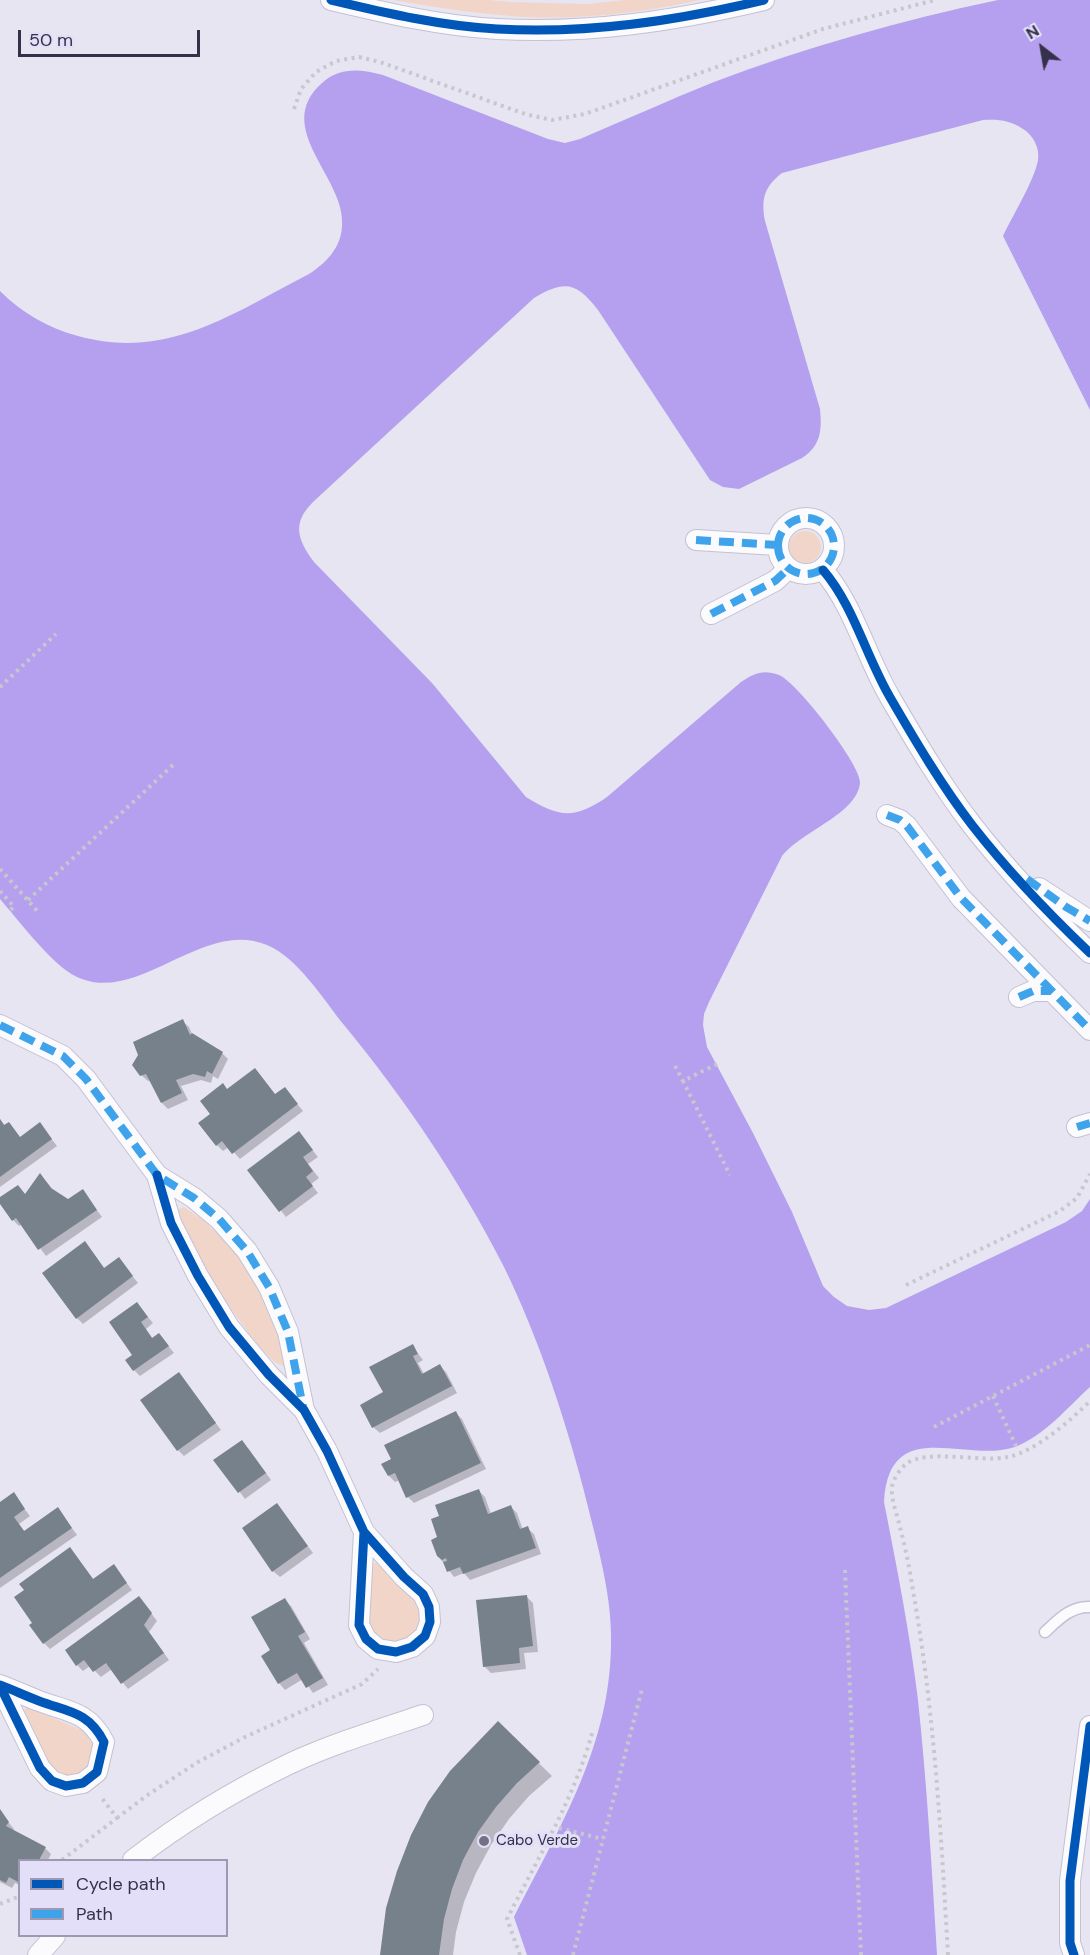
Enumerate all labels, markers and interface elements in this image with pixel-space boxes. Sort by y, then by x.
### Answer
scale bar [21,18,202,56]
north arrow [1012,18,1072,78]
text: N [1022,20,1043,44]
text: 50 m [29,28,73,52]
place label: Cabo Verde [496,1832,578,1850]
marker: Cabo Verde [477,1834,491,1848]
legend [18,1859,228,1937]
text: Cycle path [76,1872,166,1896]
text: Path [76,1902,113,1926]

